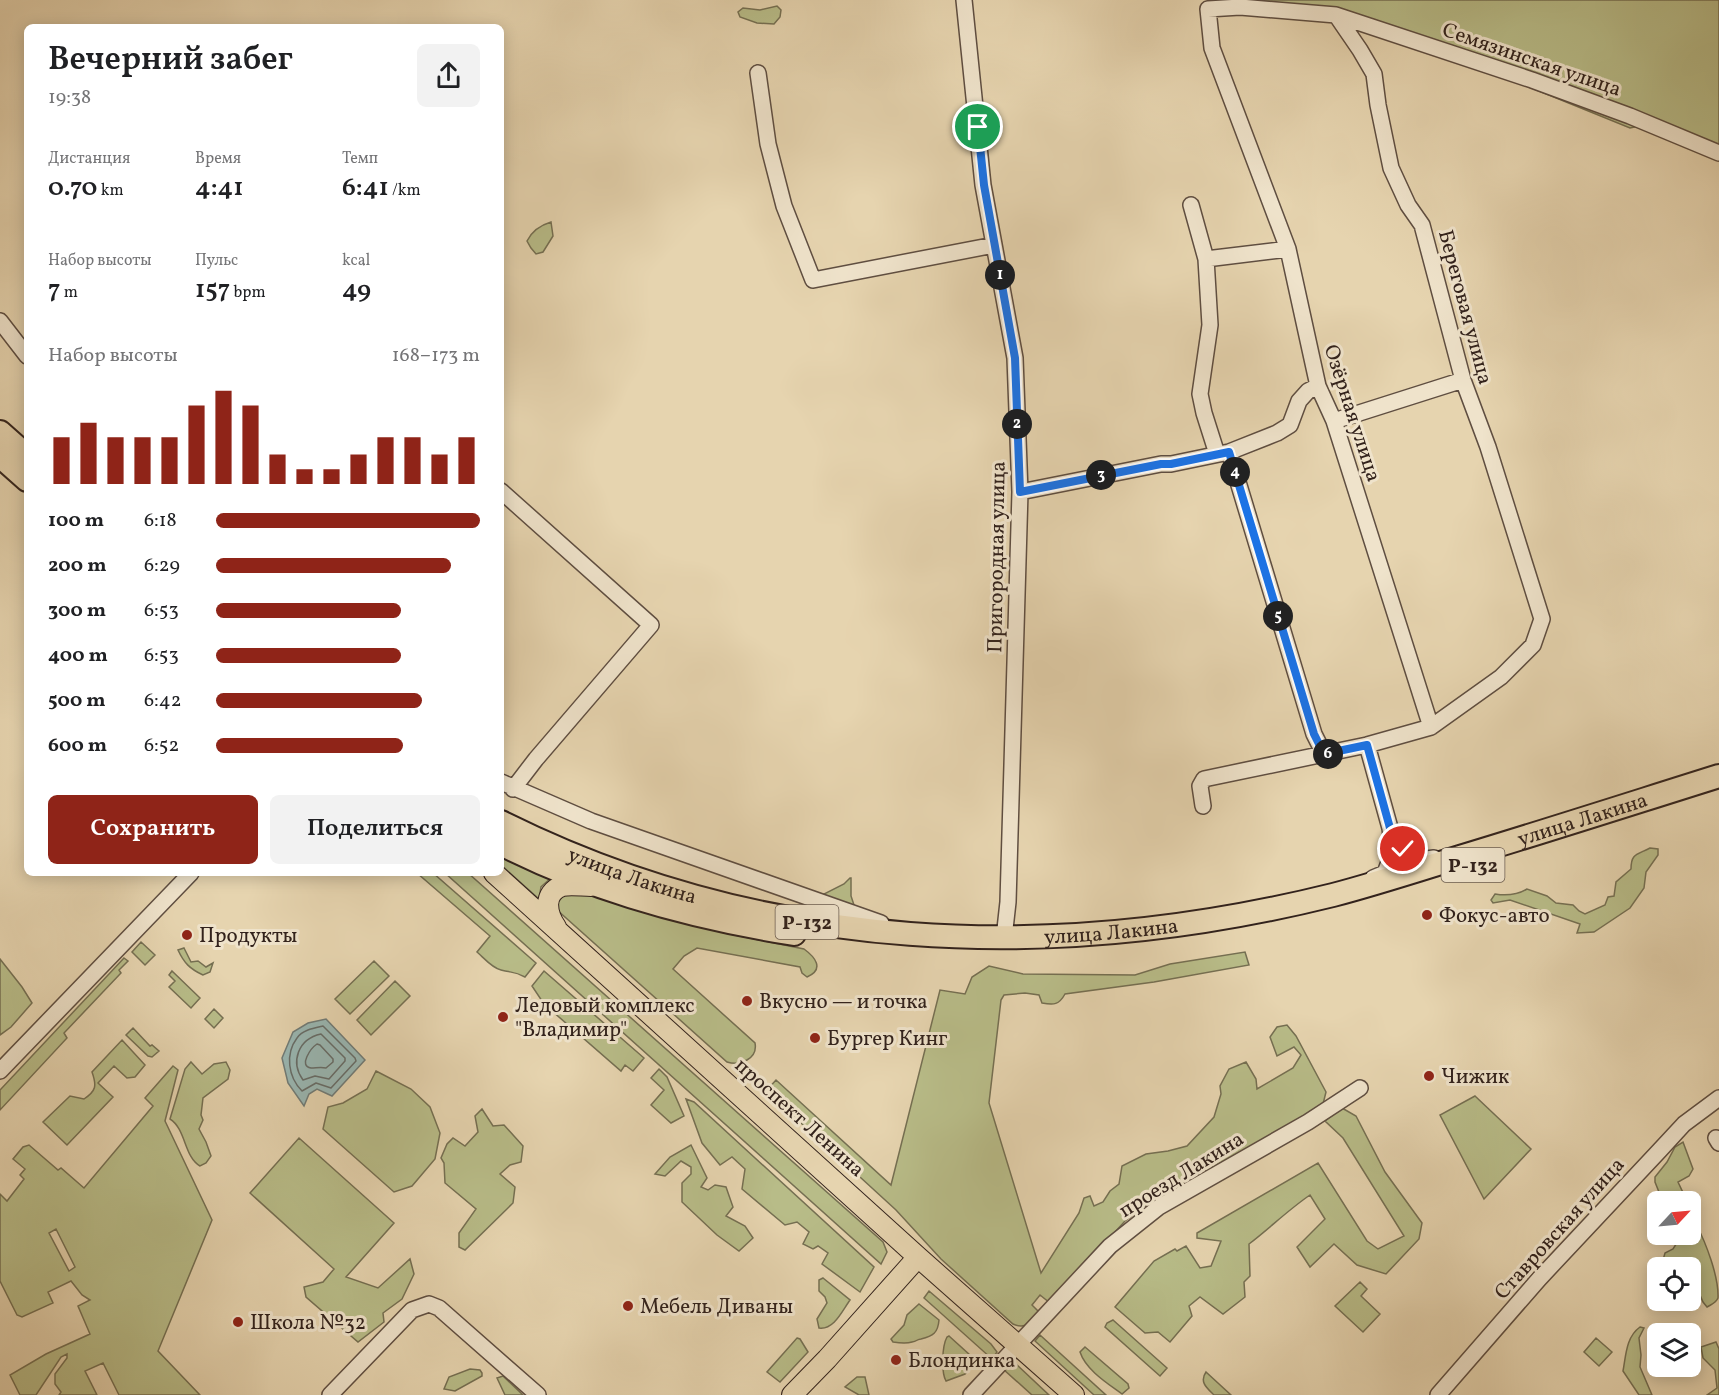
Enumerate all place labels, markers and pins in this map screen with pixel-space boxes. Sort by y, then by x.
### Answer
pin [952,101,1003,152]
pin: 1 [985,260,1015,290]
pin: 2 [1002,409,1032,439]
pin: 4 [1220,457,1250,487]
pin: 3 [1086,460,1116,490]
pin: 5 [1263,601,1293,631]
pin: 6 [1313,739,1343,769]
pin [1377,823,1428,874]
place label: Фокус-авто [1439,902,1550,931]
marker: Фокус-авто [1420,908,1434,922]
place label: Продукты [199,922,298,951]
marker: Продукты [180,928,194,942]
place label: Вкусно — и точка [759,988,928,1017]
place label: Ледовый комплекс "Владимир" [515,992,695,1045]
marker: Вкусно — и точка [740,994,754,1008]
marker: Ледовый комплекс "Владимир" [496,1010,510,1024]
place label: Бургер Кинг [827,1025,947,1054]
marker: Бургер Кинг [808,1031,822,1045]
place label: Чижик [1441,1063,1509,1092]
marker: Чижик [1422,1069,1436,1083]
place label: Мебель Диваны [640,1293,793,1322]
marker: Мебель Диваны [621,1299,635,1313]
place label: Школа №32 [250,1309,366,1338]
marker: Школа №32 [231,1315,245,1329]
place label: Блондинка [908,1347,1015,1376]
marker: Блондинка [889,1353,903,1367]

